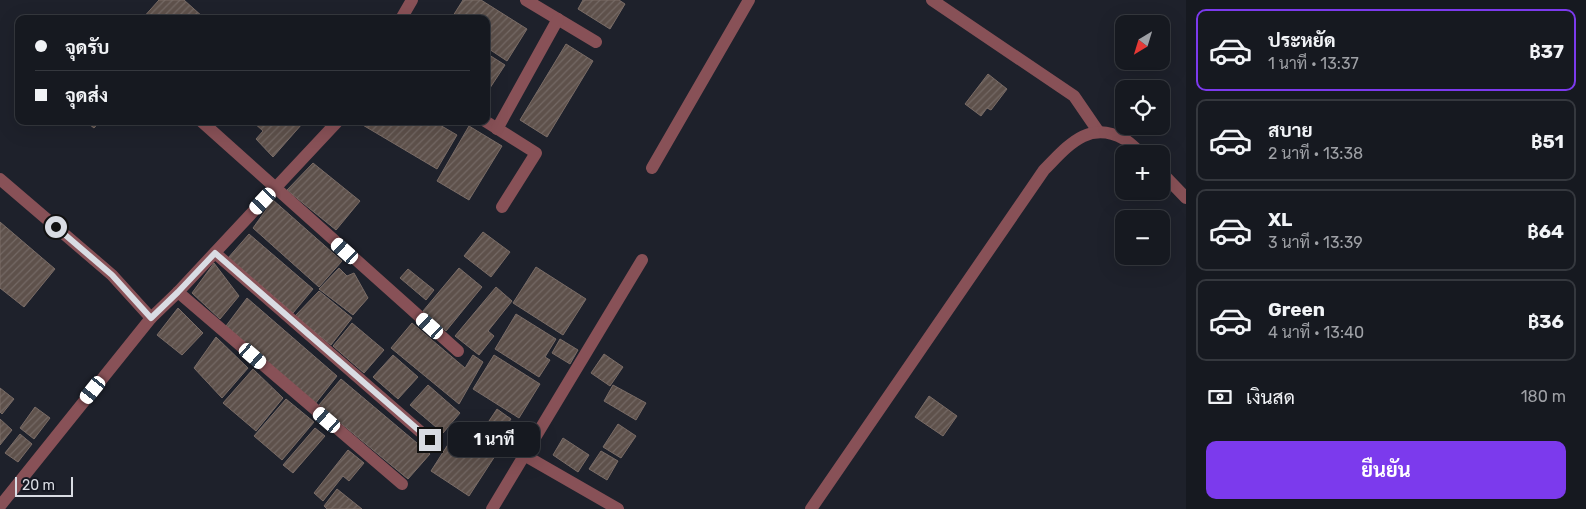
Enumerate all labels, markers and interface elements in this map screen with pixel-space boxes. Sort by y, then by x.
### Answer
north arrow [1115,15,1170,70]
map controls [1115,15,1170,265]
icon: car [1208,28,1253,73]
text: ประหยัด [1268,29,1336,52]
text: จุดรับ [65,36,109,59]
text: ฿37 [1529,40,1564,63]
text: 1 นาที · 13:37 [1268,54,1359,73]
button: locate [1115,80,1170,135]
text: จุดส่ง [65,84,108,107]
icon: car [1208,118,1253,163]
text: สบาย [1268,119,1313,142]
text: ฿51 [1531,130,1564,153]
text: 2 นาที · 13:38 [1268,144,1363,163]
button: + [1115,145,1170,200]
car [247,185,278,217]
icon: car [1208,208,1253,253]
text: XL [1268,208,1292,231]
button: − [1115,210,1170,265]
route start [45,216,67,238]
text: ฿64 [1527,220,1564,243]
text: 3 นาที · 13:39 [1268,233,1363,252]
car [328,235,361,267]
icon: car [1208,298,1253,343]
text: Green [1268,298,1325,321]
car [413,310,446,342]
text: ฿36 [1528,310,1564,333]
text: 4 นาที · 13:40 [1268,323,1364,342]
car [236,340,269,372]
car [77,374,108,406]
icon: cash [1206,383,1234,411]
text: เงินสด [1246,386,1295,409]
text: 180 m [1521,387,1566,406]
car [310,404,343,436]
callout: 1 นาที [448,422,540,458]
route end [419,429,441,451]
text: 1 นาที [474,430,514,449]
button: ยืนยัน [1206,441,1566,499]
scale bar [15,474,72,497]
text: 20 m [22,477,55,494]

